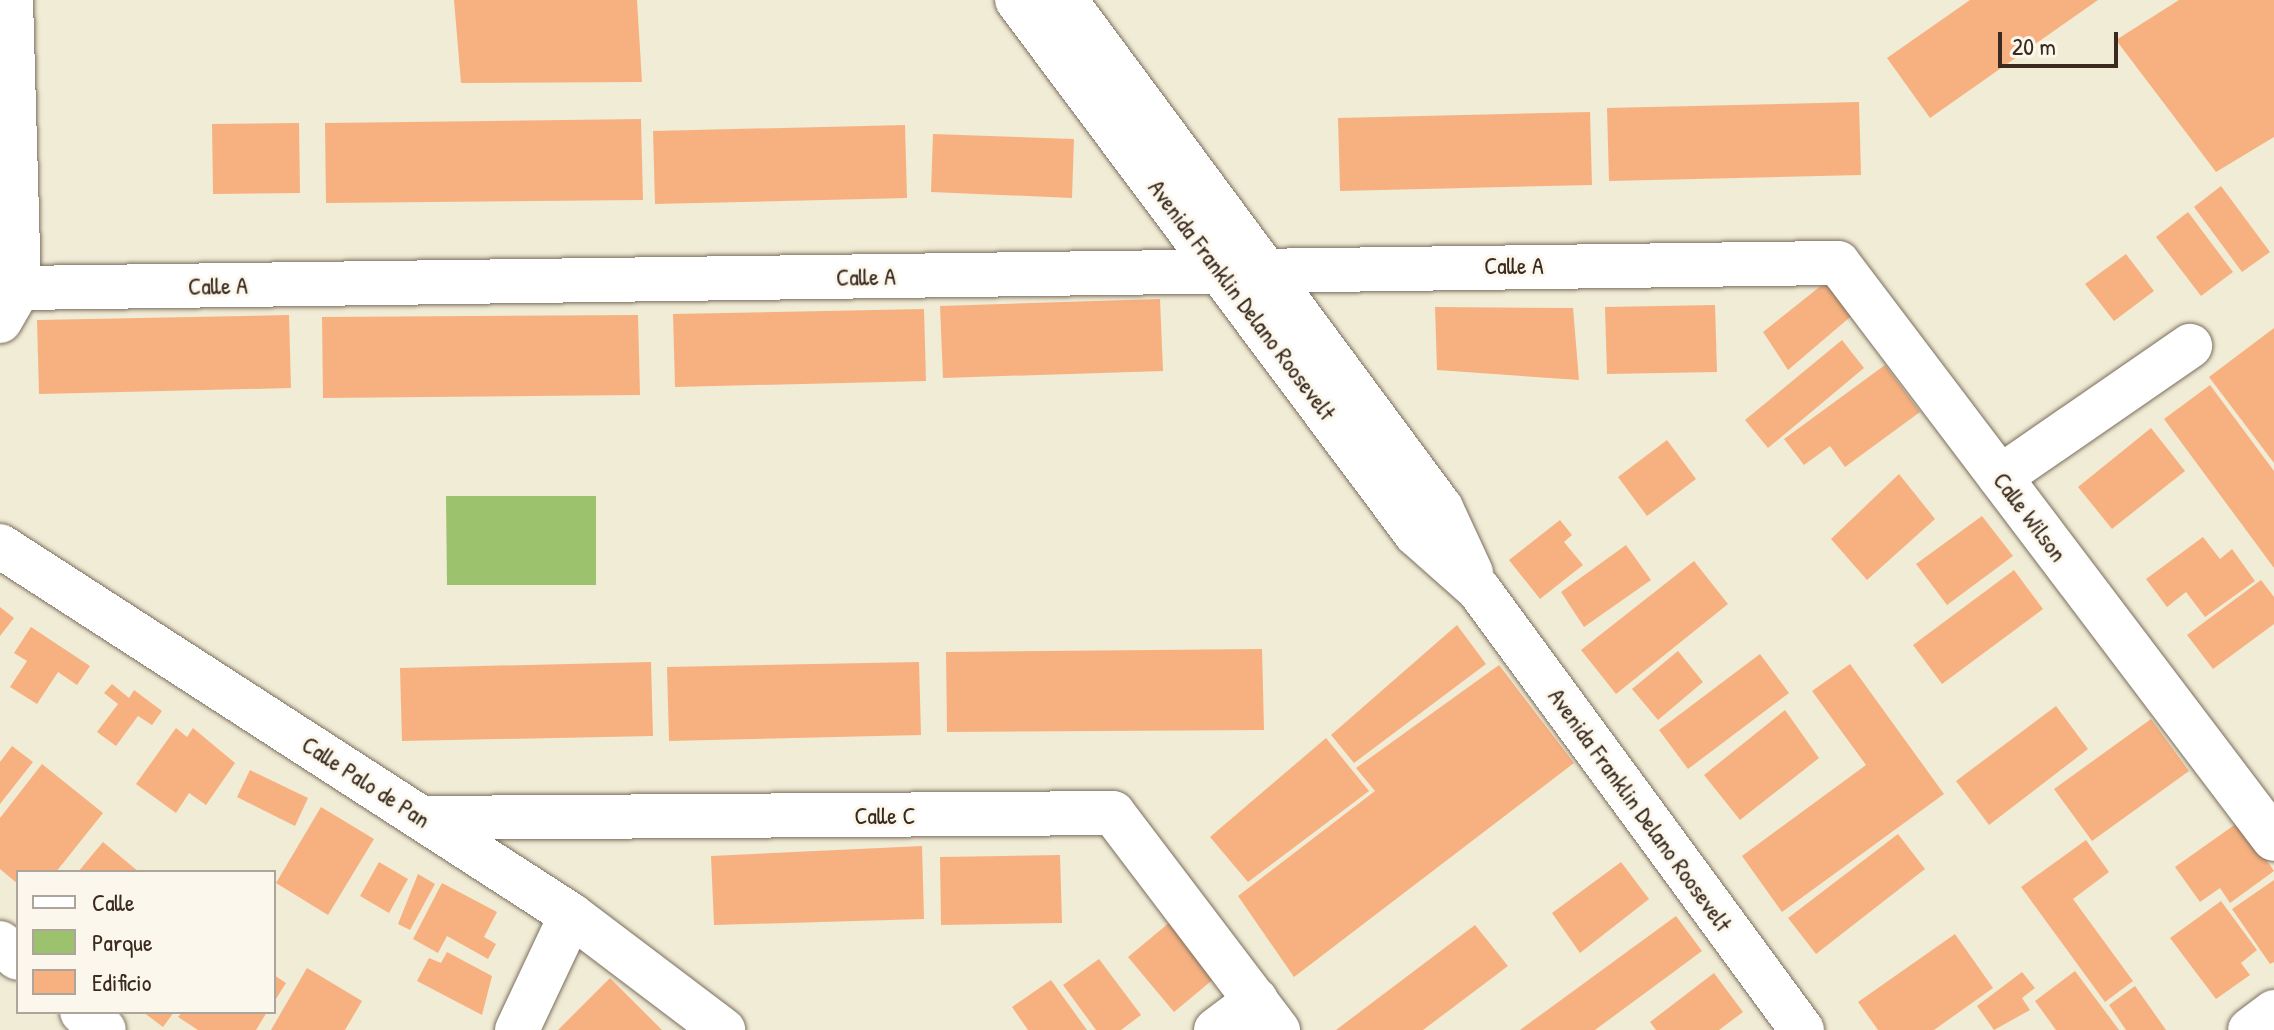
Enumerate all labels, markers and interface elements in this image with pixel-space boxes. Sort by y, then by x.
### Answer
scale bar [2002,16,2122,66]
text: 20 m [2012,30,2056,62]
street label: Avenida Franklin Delano Roosevelt [1142,174,1342,426]
street label: Calle A [1484,252,1544,280]
street label: Calle A [836,262,896,292]
street label: Calle A [188,271,248,301]
street label: Calle Wilson [1987,467,2073,567]
street label: Avenida Franklin Delano Roosevelt [1542,683,1738,937]
street label: Calle Palo de Pan [297,730,435,834]
street label: Calle C [854,802,916,830]
legend [16,870,276,1014]
text: Calle [92,886,134,918]
text: Parque [92,926,152,958]
text: Edificio [92,966,151,998]

